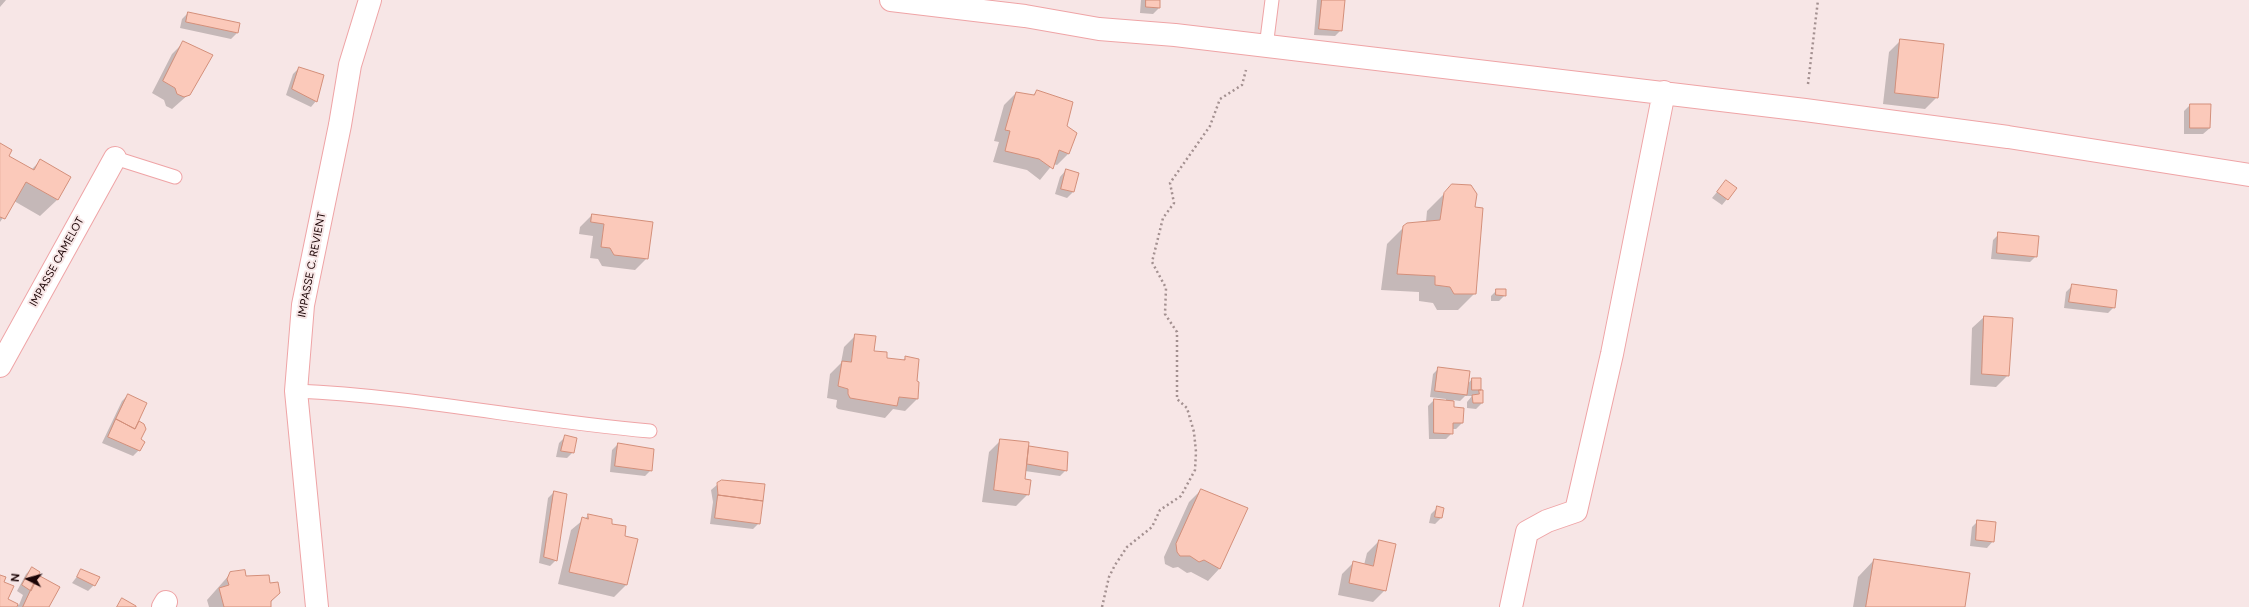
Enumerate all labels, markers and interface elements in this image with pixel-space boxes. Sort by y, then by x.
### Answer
street label: IMPASSE C. REVIENT [295,211,329,319]
street label: IMPASSE CAMELOT [27,215,87,309]
north arrow [8,559,48,599]
text: N [9,573,22,583]

